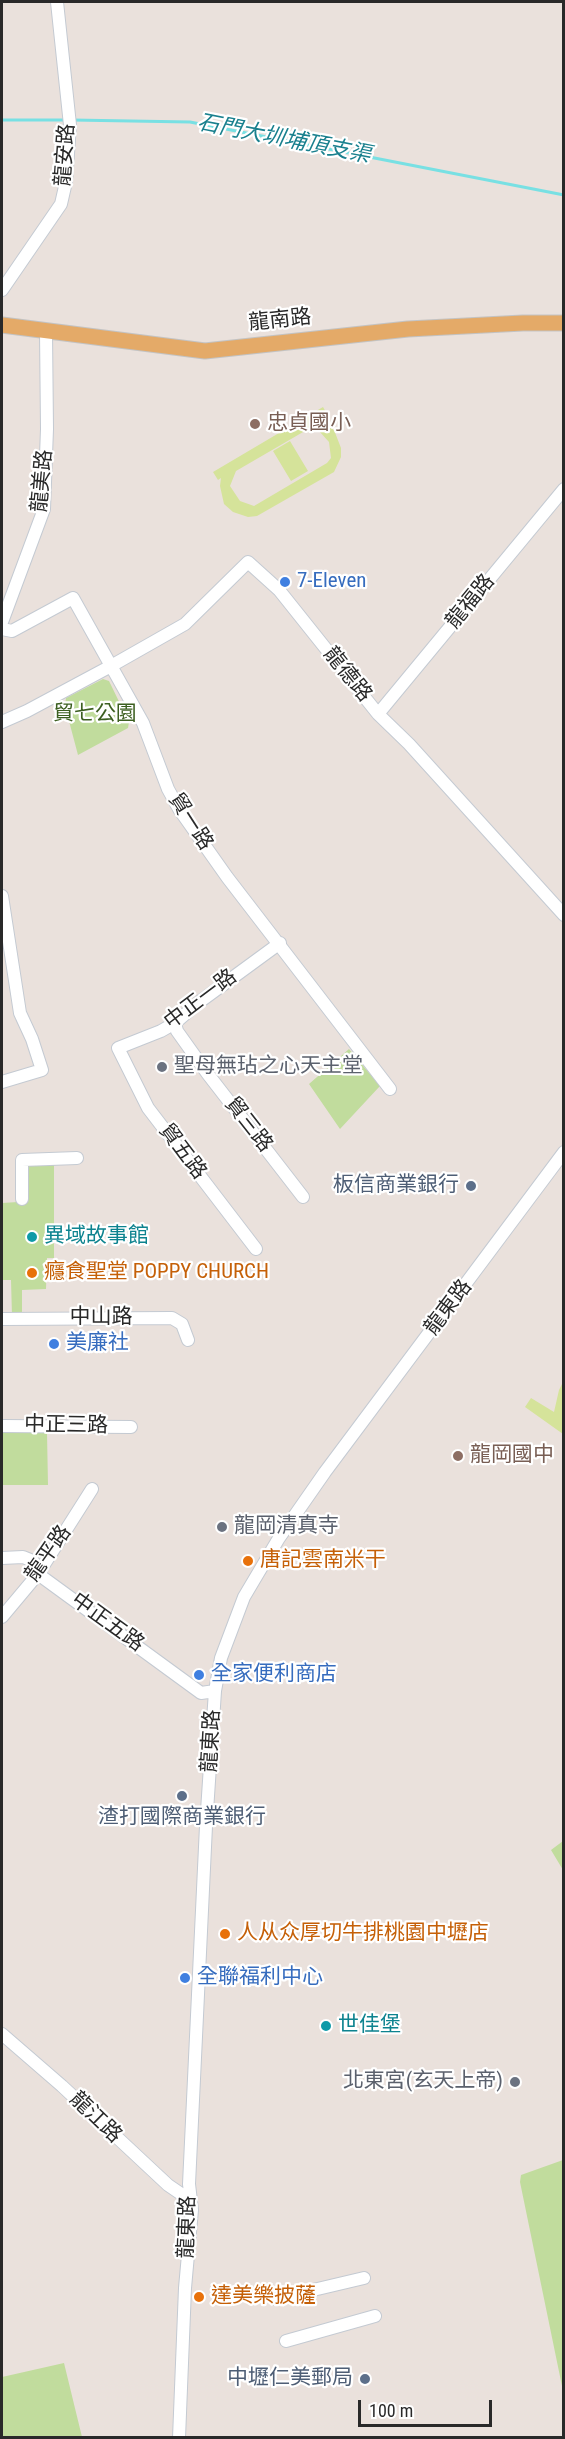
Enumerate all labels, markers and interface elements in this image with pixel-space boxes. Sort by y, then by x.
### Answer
water label: 石門大圳埔頂支渠 [195,110,373,170]
street label: 龍安路 [51,123,81,187]
street label: 龍南路 [247,305,313,337]
place label: 忠貞國小 [267,411,351,437]
marker: 忠貞國小 [248,417,262,431]
street label: 龍美路 [28,449,58,513]
place label: 7-Eleven [297,569,366,595]
street label: 龍福路 [441,570,501,634]
marker: 7-Eleven [278,575,292,589]
street label: 龍德路 [317,643,377,707]
park label: 貿七公園 [53,702,137,728]
street label: 貿一路 [162,789,218,855]
street label: 中正一路 [160,965,242,1035]
place label: 聖母無玷之心天主堂 [174,1054,363,1080]
marker: 聖母無玷之心天主堂 [155,1060,169,1074]
street label: 貿三路 [219,1092,277,1158]
street label: 貿五路 [153,1119,211,1185]
place label: 板信商業銀行 [333,1173,459,1199]
marker: 板信商業銀行 [464,1179,478,1193]
place label: 異域故事館 [44,1224,149,1250]
marker: 異域故事館 [25,1230,39,1244]
place label: 癮食聖堂 POPPY CHURCH [44,1260,269,1286]
marker: 癮食聖堂 POPPY CHURCH [25,1266,39,1280]
street label: 龍東路 [420,1275,478,1341]
street label: 中山路 [70,1305,132,1331]
place label: 美廉社 [66,1331,129,1357]
marker: 美廉社 [47,1337,61,1351]
street label: 中正三路 [24,1413,108,1439]
place label: 龍岡國中 [470,1443,554,1469]
marker: 龍岡國中 [451,1449,465,1463]
place label: 龍岡清真寺 [234,1514,339,1540]
marker: 龍岡清真寺 [215,1520,229,1534]
street label: 龍平路 [21,1521,77,1587]
place label: 唐記雲南米干 [260,1548,386,1574]
marker: 唐記雲南米干 [241,1554,255,1568]
street label: 中正五路 [66,1588,148,1658]
place label: 全家便利商店 [211,1662,337,1688]
marker: 全家便利商店 [192,1668,206,1682]
street label: 龍東路 [198,1709,226,1773]
marker: 渣打國際商業銀行 [175,1789,189,1803]
place label: 渣打國際商業銀行 [98,1805,266,1831]
place label: 人从众厚切牛排桃園中壢店 [237,1921,489,1947]
marker: 人从众厚切牛排桃園中壢店 [218,1927,232,1941]
place label: 全聯福利中心 [197,1965,323,1991]
marker: 全聯福利中心 [178,1971,192,1985]
place label: 世佳堡 [338,2013,401,2039]
marker: 世佳堡 [319,2019,333,2033]
place label: 北東宮(玄天上帝) [343,2069,503,2095]
marker: 北東宮(玄天上帝) [508,2075,522,2089]
street label: 龍江路 [64,2087,126,2149]
street label: 龍東路 [174,2195,202,2259]
place label: 達美樂披薩 [211,2284,316,2310]
marker: 達美樂披薩 [192,2290,206,2304]
place label: 中壢仁美郵局 [227,2366,353,2392]
marker: 中壢仁美郵局 [358,2372,372,2386]
scale bar [361,2388,494,2426]
text: 100 m [369,2400,413,2421]

